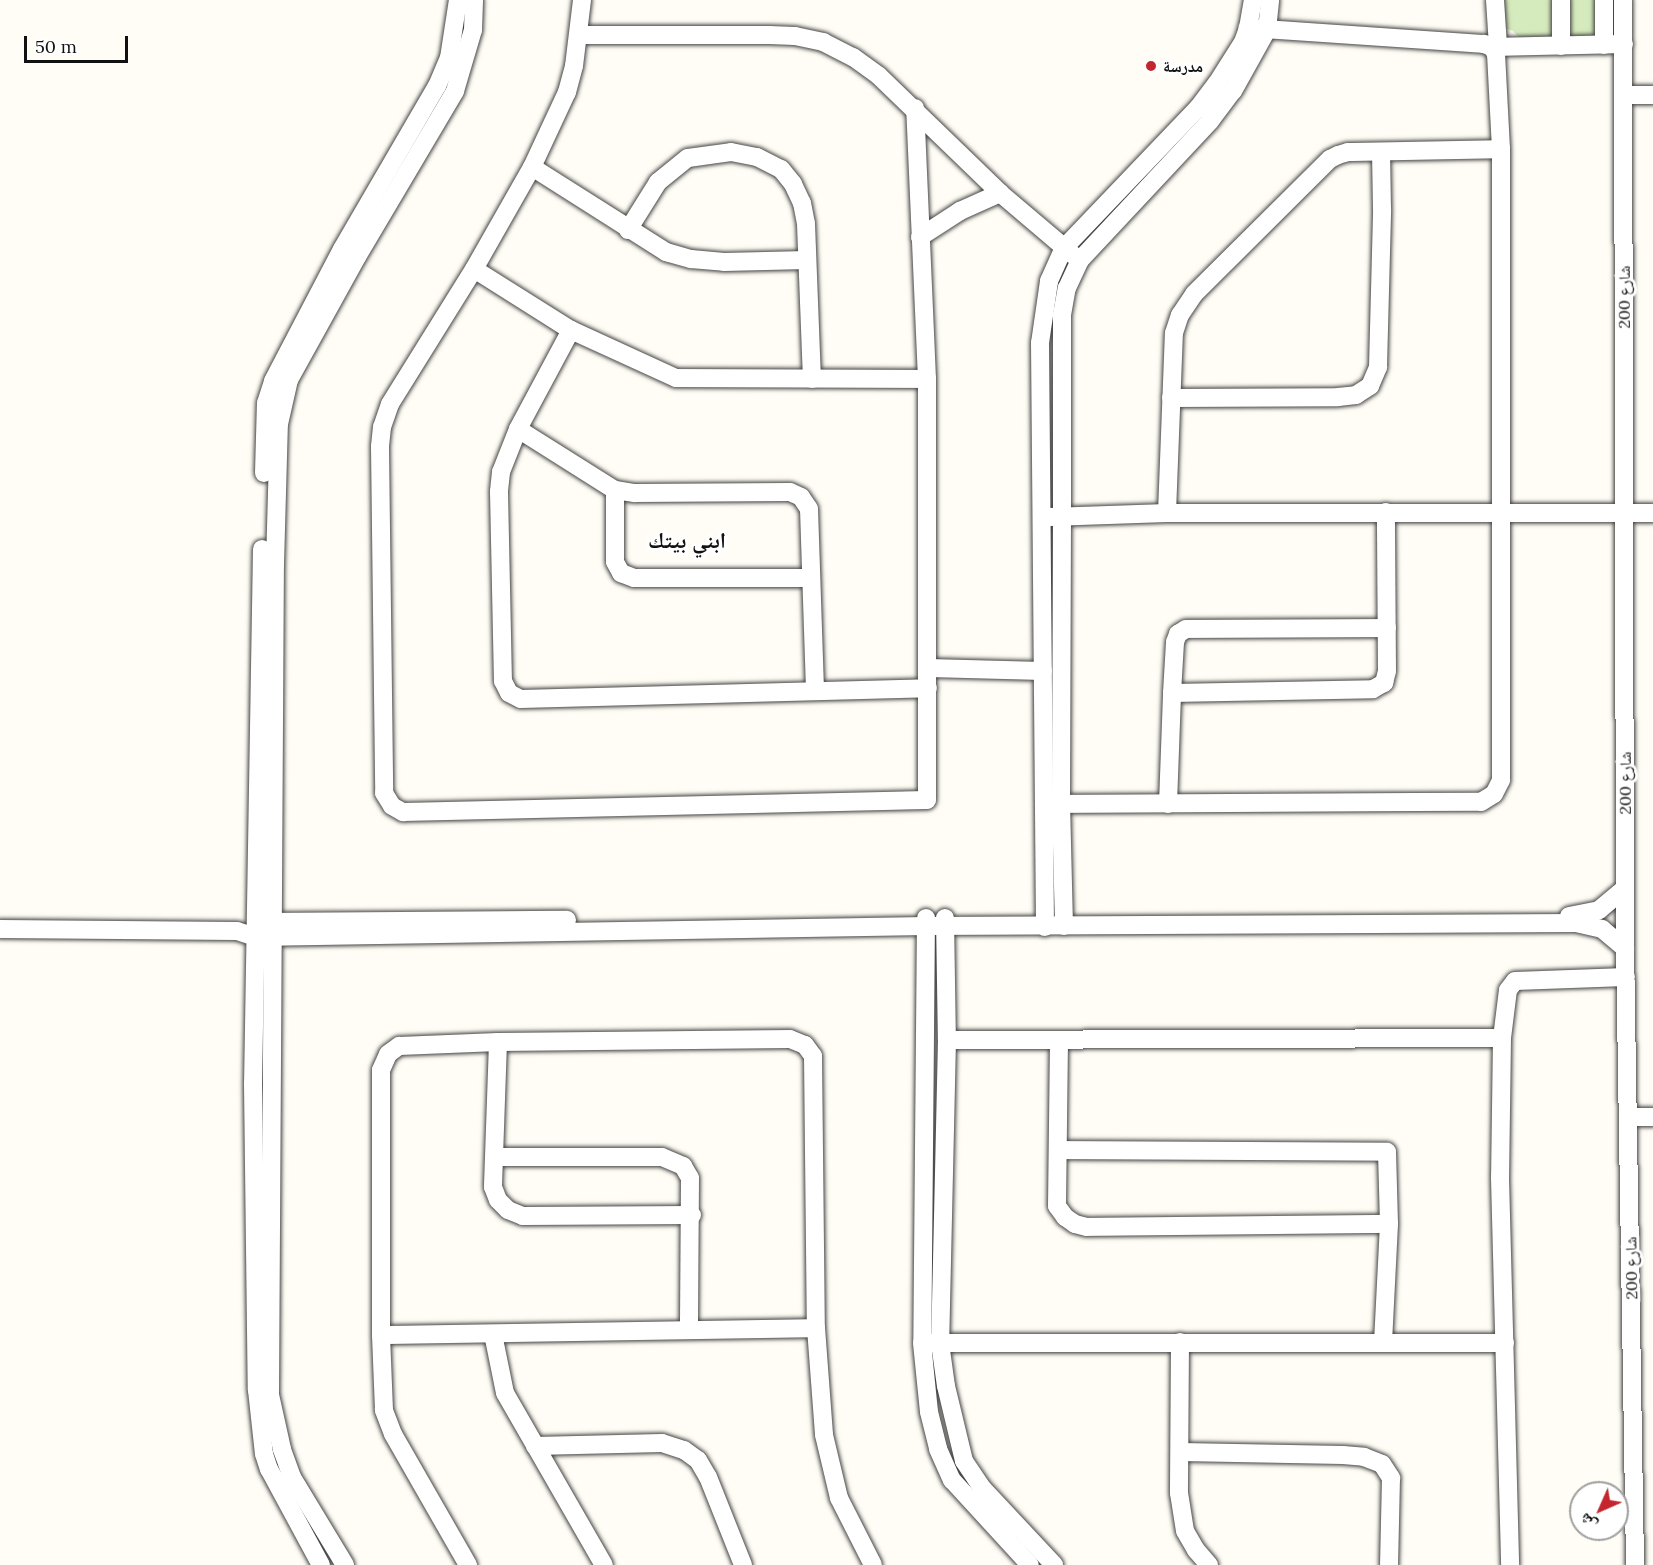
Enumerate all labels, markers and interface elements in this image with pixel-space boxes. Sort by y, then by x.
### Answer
scale bar [27,24,130,62]
text: 50 m [35,35,77,58]
place label: مدرسة [1163,56,1203,76]
marker: مدرسة [1144,59,1158,73]
street label: شارع 200 [1614,265,1634,329]
district label: ابني بيتك [648,528,726,554]
street label: شارع 200 [1615,751,1635,815]
street label: شارع 200 [1621,1236,1641,1300]
north arrow [1569,1481,1629,1541]
text: ش [1575,1509,1601,1535]

